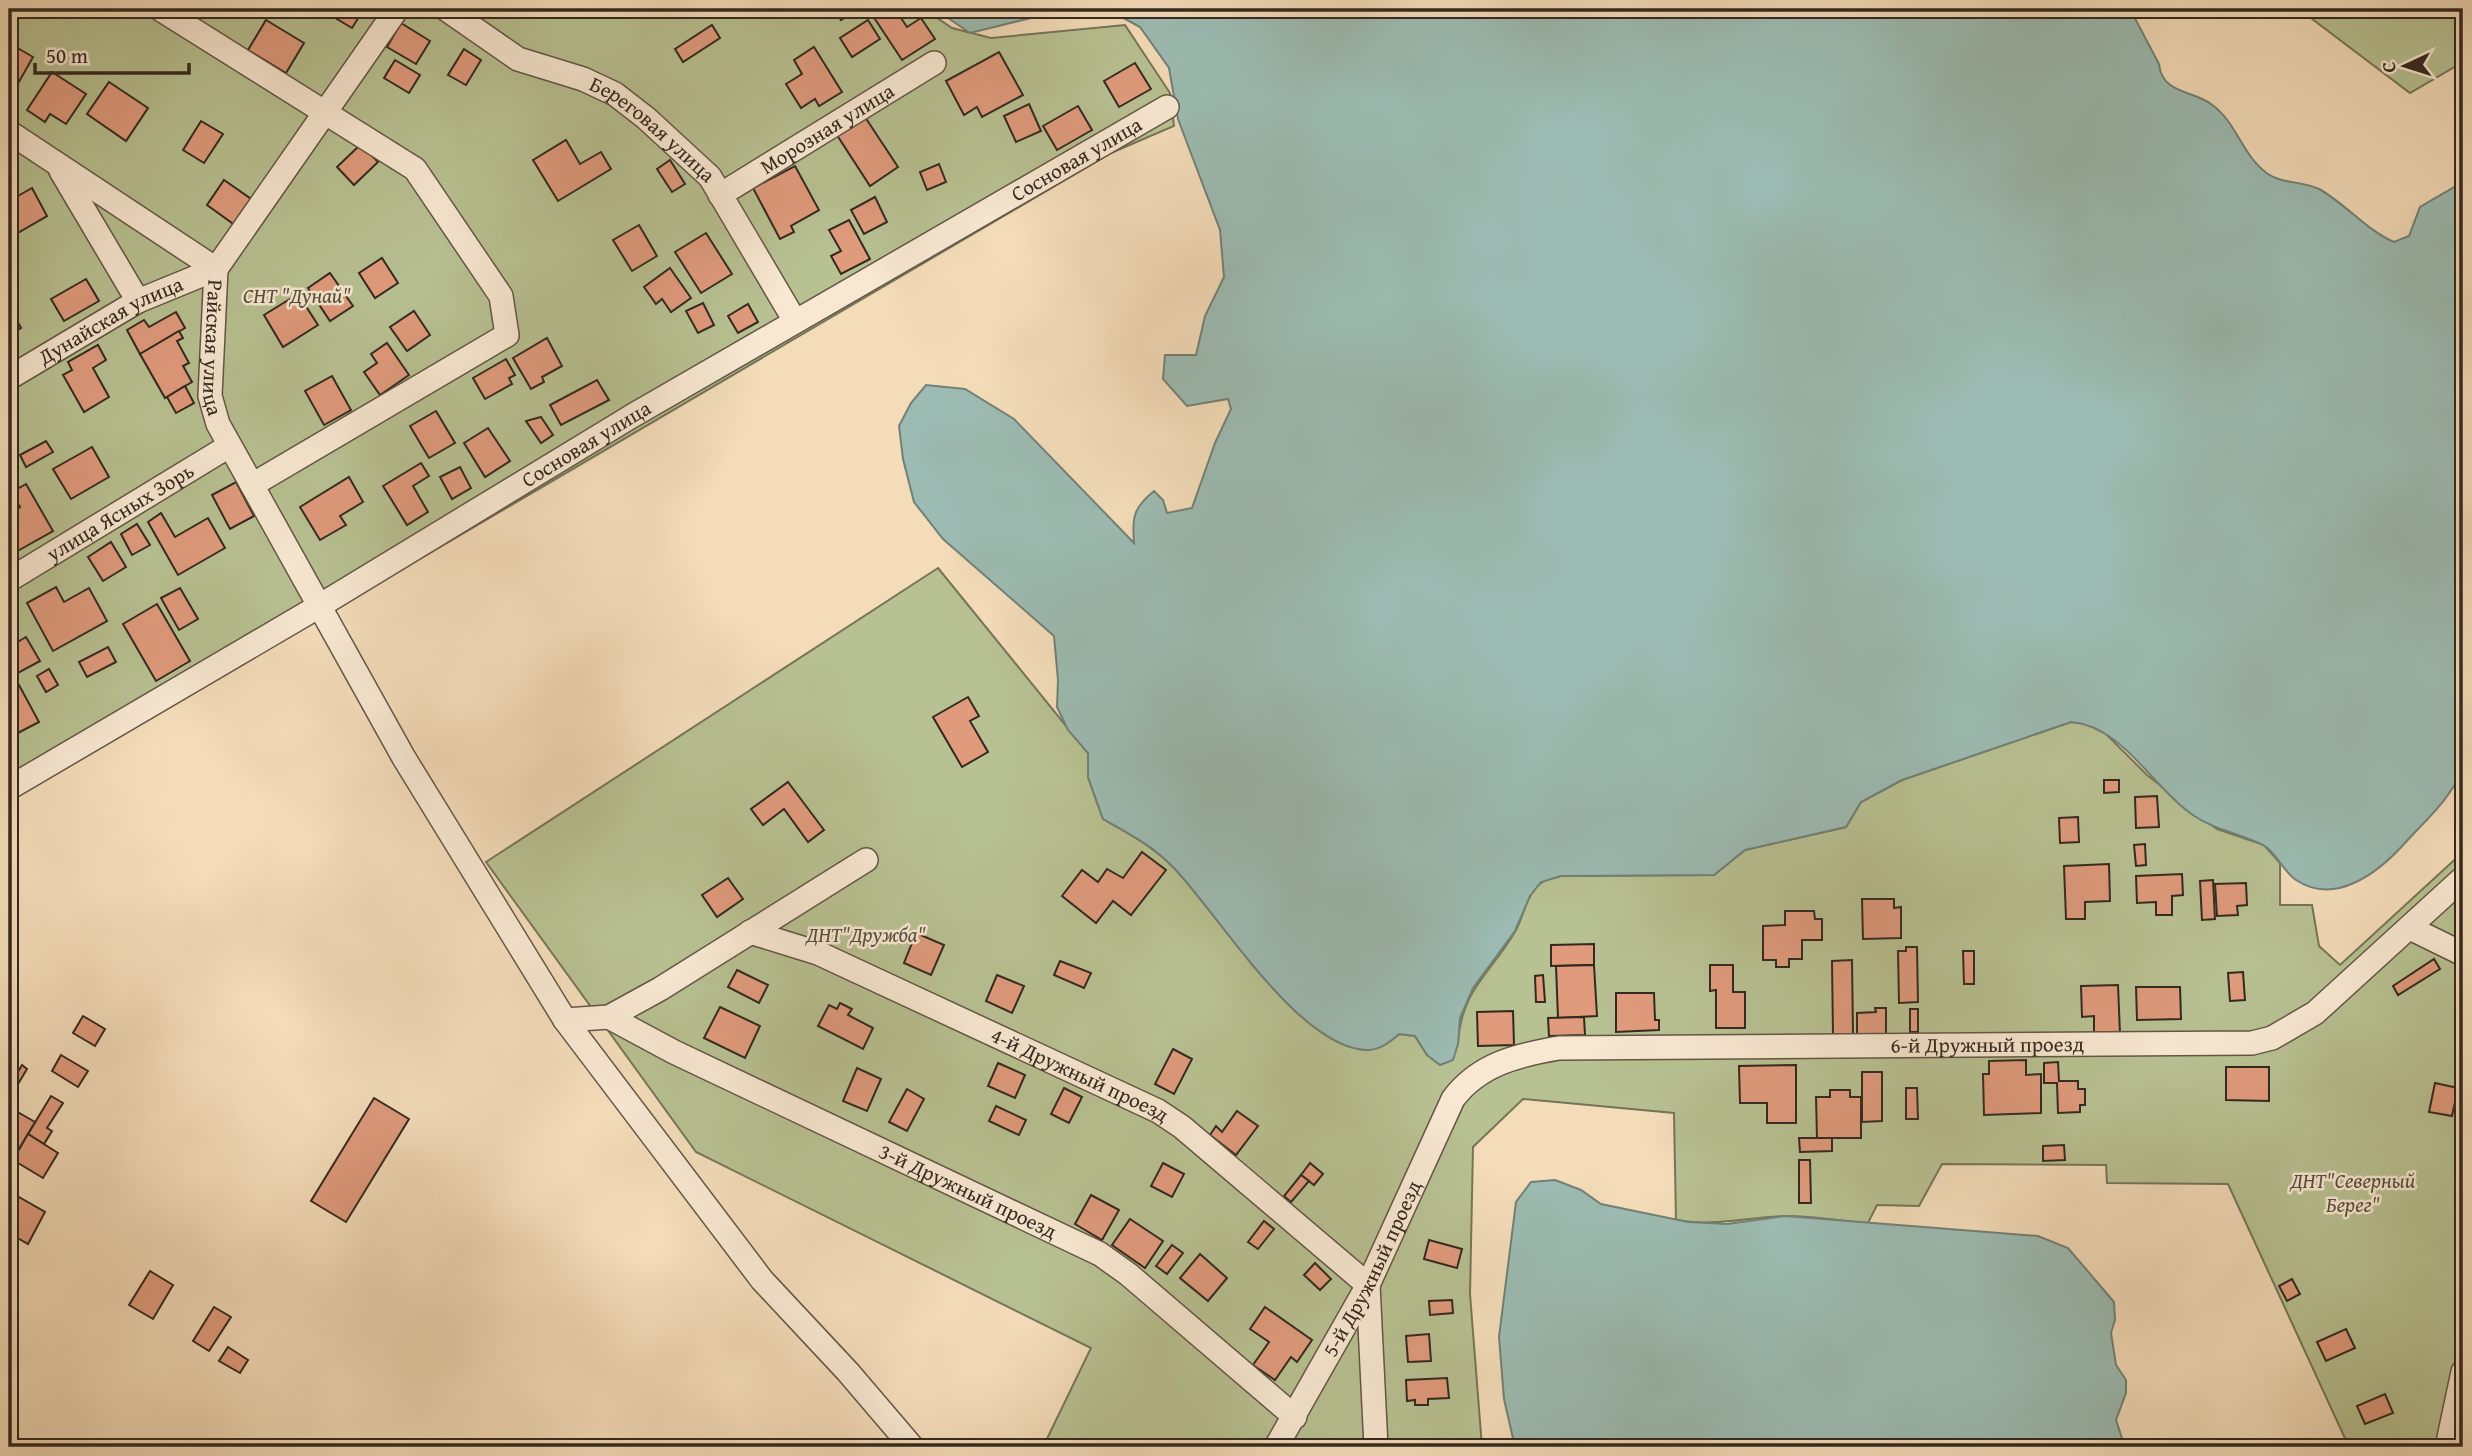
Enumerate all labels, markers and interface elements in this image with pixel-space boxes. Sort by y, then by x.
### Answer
scale bar [35,32,189,76]
north arrow [2370,32,2440,102]
text: 50 m [46,40,88,71]
text: С [2374,61,2402,74]
street label: Береговая улица [585,68,722,189]
street label: Морозная улица [754,75,900,182]
street label: Сосновая улица [1005,109,1148,209]
street label: Дунайская улица [31,268,187,373]
street label: Райская улица [195,279,231,419]
park label: СНТ "Дунай" [243,280,352,311]
street label: Сосновая улица [515,392,657,495]
street label: улица Ясных Зорь [39,455,200,569]
park label: ДНТ"Дружба" [805,919,926,950]
street label: 4-й Дружный проезд [986,1019,1176,1130]
street label: 6-й Дружный проезд [1890,1028,2085,1061]
street label: 3-й Дружный проезд [874,1135,1063,1247]
park label: ДНТ"Северный Берег" [2289,1165,2416,1220]
street label: 5-й Дружный проезд [1315,1175,1429,1362]

